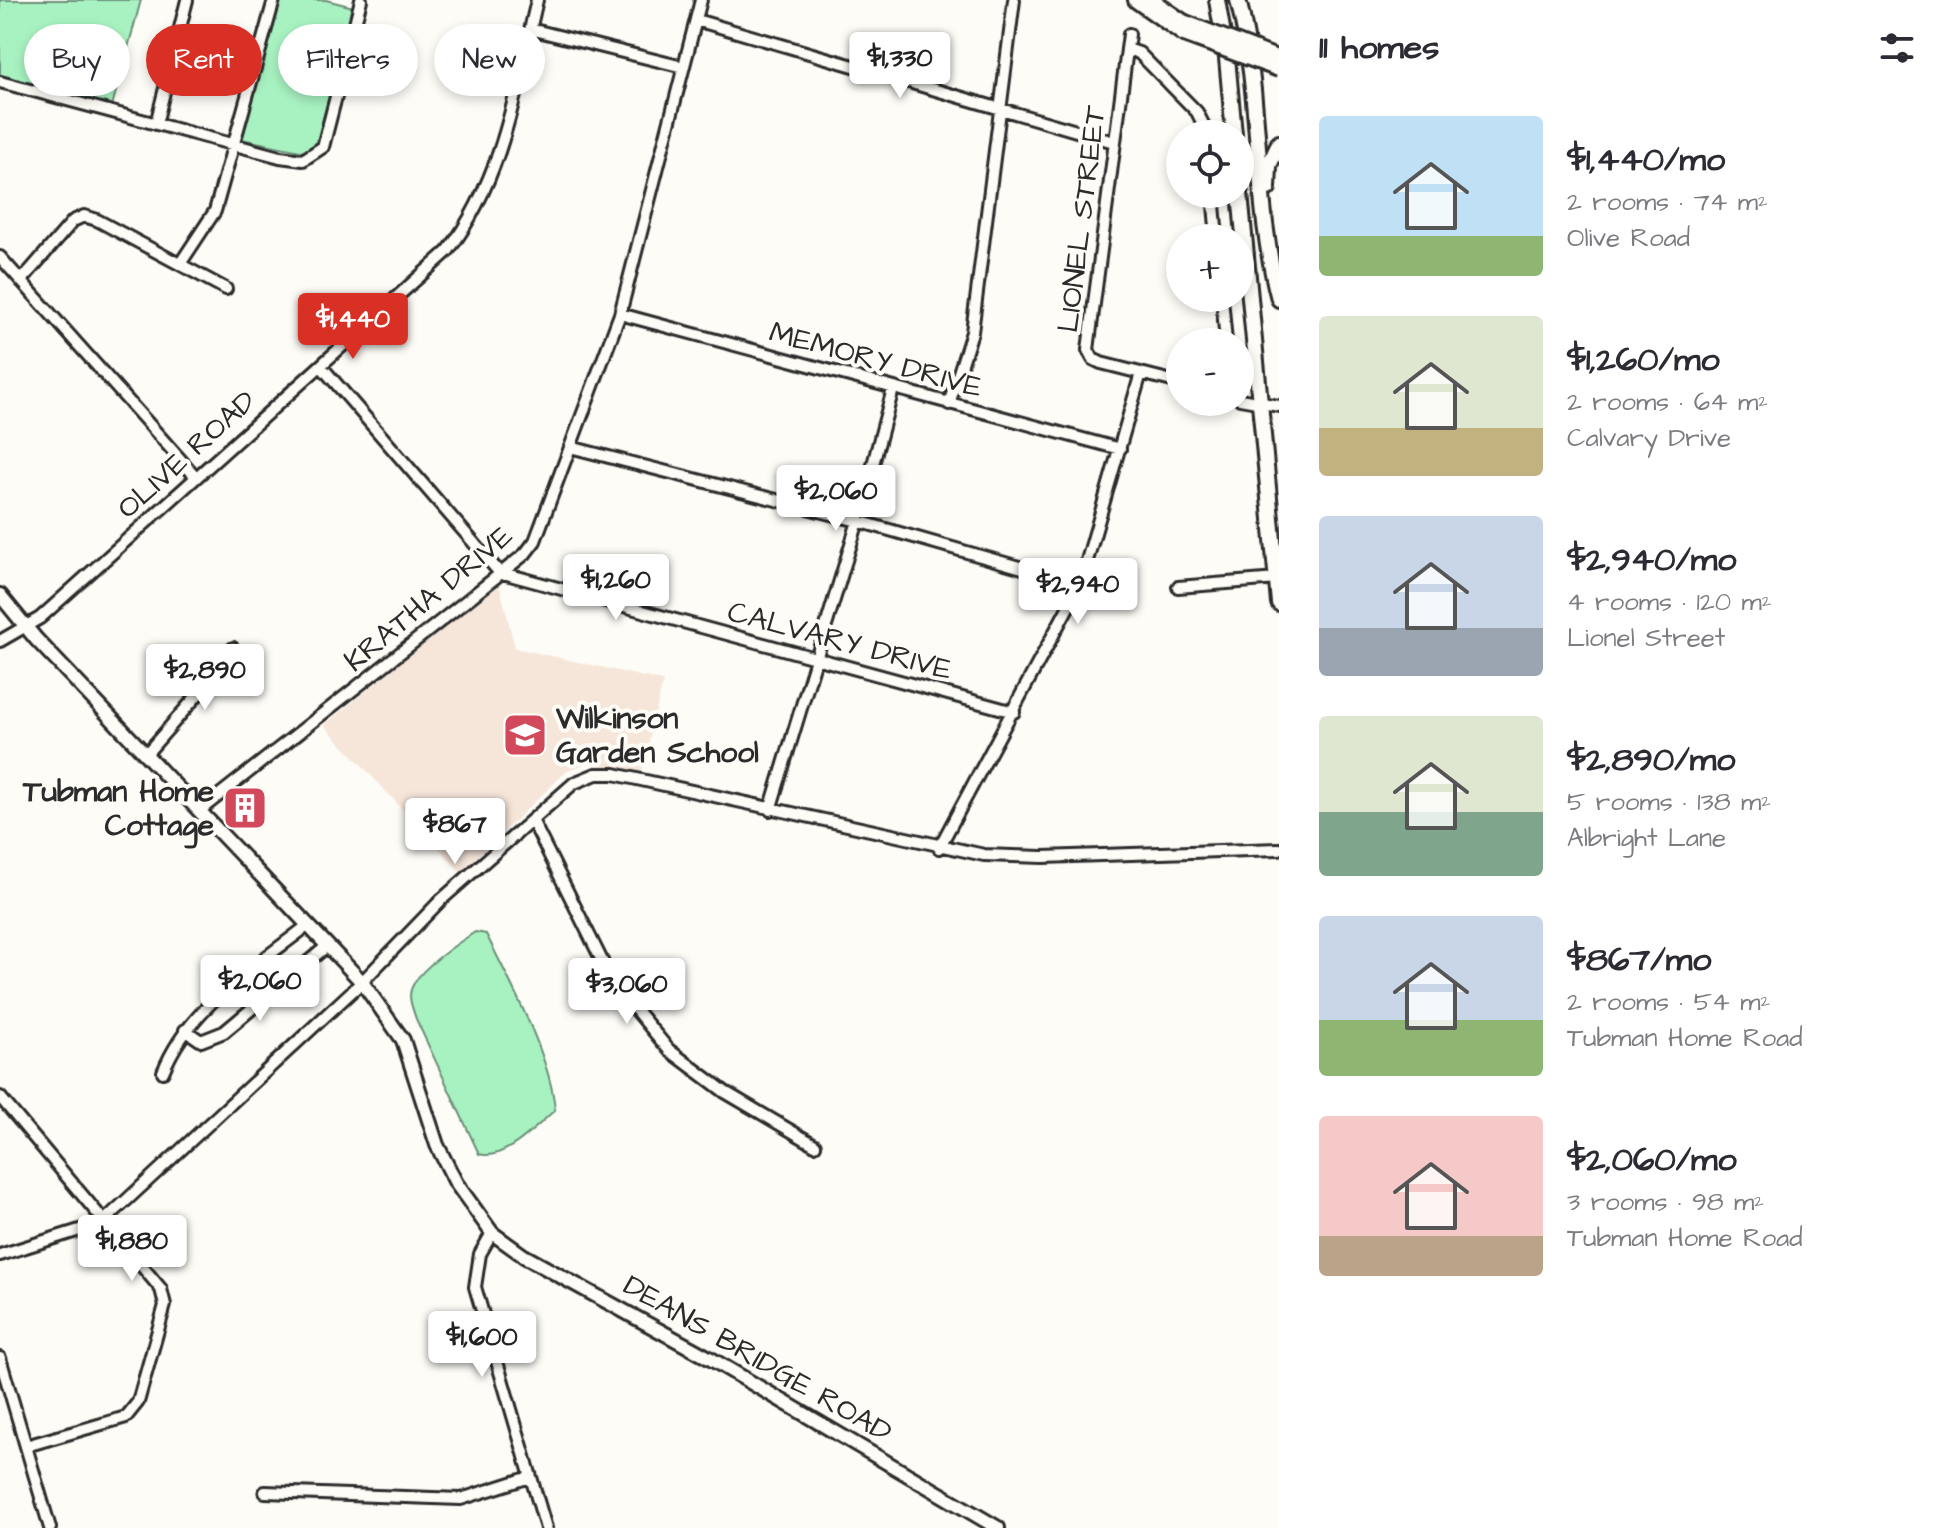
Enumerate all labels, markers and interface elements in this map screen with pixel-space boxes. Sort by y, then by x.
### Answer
chip: Buy [24,24,130,96]
chip: Rent [146,24,262,96]
chip: Filters [278,24,418,96]
chip: New [434,24,545,96]
text: 11 homes [1319,24,1439,72]
icon: filters [1875,26,1919,70]
pin: $1,330 [835,32,965,100]
text: $1,330 [867,40,933,76]
street label: LIONEL STREET [1047,103,1117,335]
map controls [1166,120,1254,416]
button: locate [1166,120,1254,208]
text: $1,440/mo [1567,136,1725,184]
icon: home [1383,148,1479,244]
text: 2 rooms · 74 m² [1567,184,1768,220]
text: Olive Road [1567,220,1690,256]
button: + [1166,224,1254,312]
pin: $1,440 [288,293,418,361]
text: $1,440 [316,301,390,337]
street label: MEMORY DRIVE [765,311,987,409]
button: − [1166,328,1254,416]
text: $1,260/mo [1567,336,1720,384]
icon: home [1383,348,1479,444]
street label: OLIVE ROAD [108,381,265,529]
text: 2 rooms · 64 m² [1567,384,1768,420]
text: Calvary Drive [1567,420,1731,456]
pin: $2,060 [771,465,901,533]
text: $2,060 [794,473,878,509]
street label: KRATHA DRIVE [335,515,522,682]
text: $2,940/mo [1567,536,1736,584]
icon: home [1383,548,1479,644]
pin: $1,260 [551,554,681,622]
pin: $2,940 [1013,558,1143,626]
text: $1,260 [581,562,651,598]
text: $2,940 [1037,566,1119,602]
text: 4 rooms · 120 m² [1567,584,1771,620]
street label: CALVARY DRIVE [723,591,957,691]
text: Lionel Street [1567,620,1725,656]
pin: $2,890 [140,644,270,712]
text: $2,890 [164,652,246,688]
place label: Wilkinson Garden School [555,698,759,774]
school or university icon: Wilkinson Garden School [501,711,549,759]
text: $2,890/mo [1567,736,1735,784]
icon: home [1383,748,1479,844]
place label: Tubman Home Cottage [22,771,214,849]
building icon: Tubman Home Cottage [221,784,269,832]
text: 5 rooms · 138 m² [1567,784,1771,820]
pin: $867 [408,798,502,866]
text: $867 [423,806,487,842]
text: Albright Lane [1567,820,1726,856]
text: $867/mo [1567,936,1711,984]
icon: home [1383,948,1479,1044]
pin: $2,060 [195,955,325,1023]
pin: $3,060 [562,958,692,1026]
text: $2,060 [218,963,302,999]
text: $3,060 [586,966,668,1002]
text: 2 rooms · 54 m² [1567,984,1770,1020]
text: Tubman Home Road [1567,1020,1803,1056]
text: $2,060/mo [1567,1136,1737,1184]
icon: home [1383,1148,1479,1244]
text: 3 rooms · 98 m² [1567,1184,1764,1220]
pin: $1,880 [67,1215,197,1283]
text: Tubman Home Road [1567,1220,1803,1256]
text: $1,880 [96,1223,168,1259]
street label: DEANS BRIDGE ROAD [615,1265,900,1453]
pin: $1,600 [417,1311,547,1379]
text: $1,600 [446,1319,518,1355]

